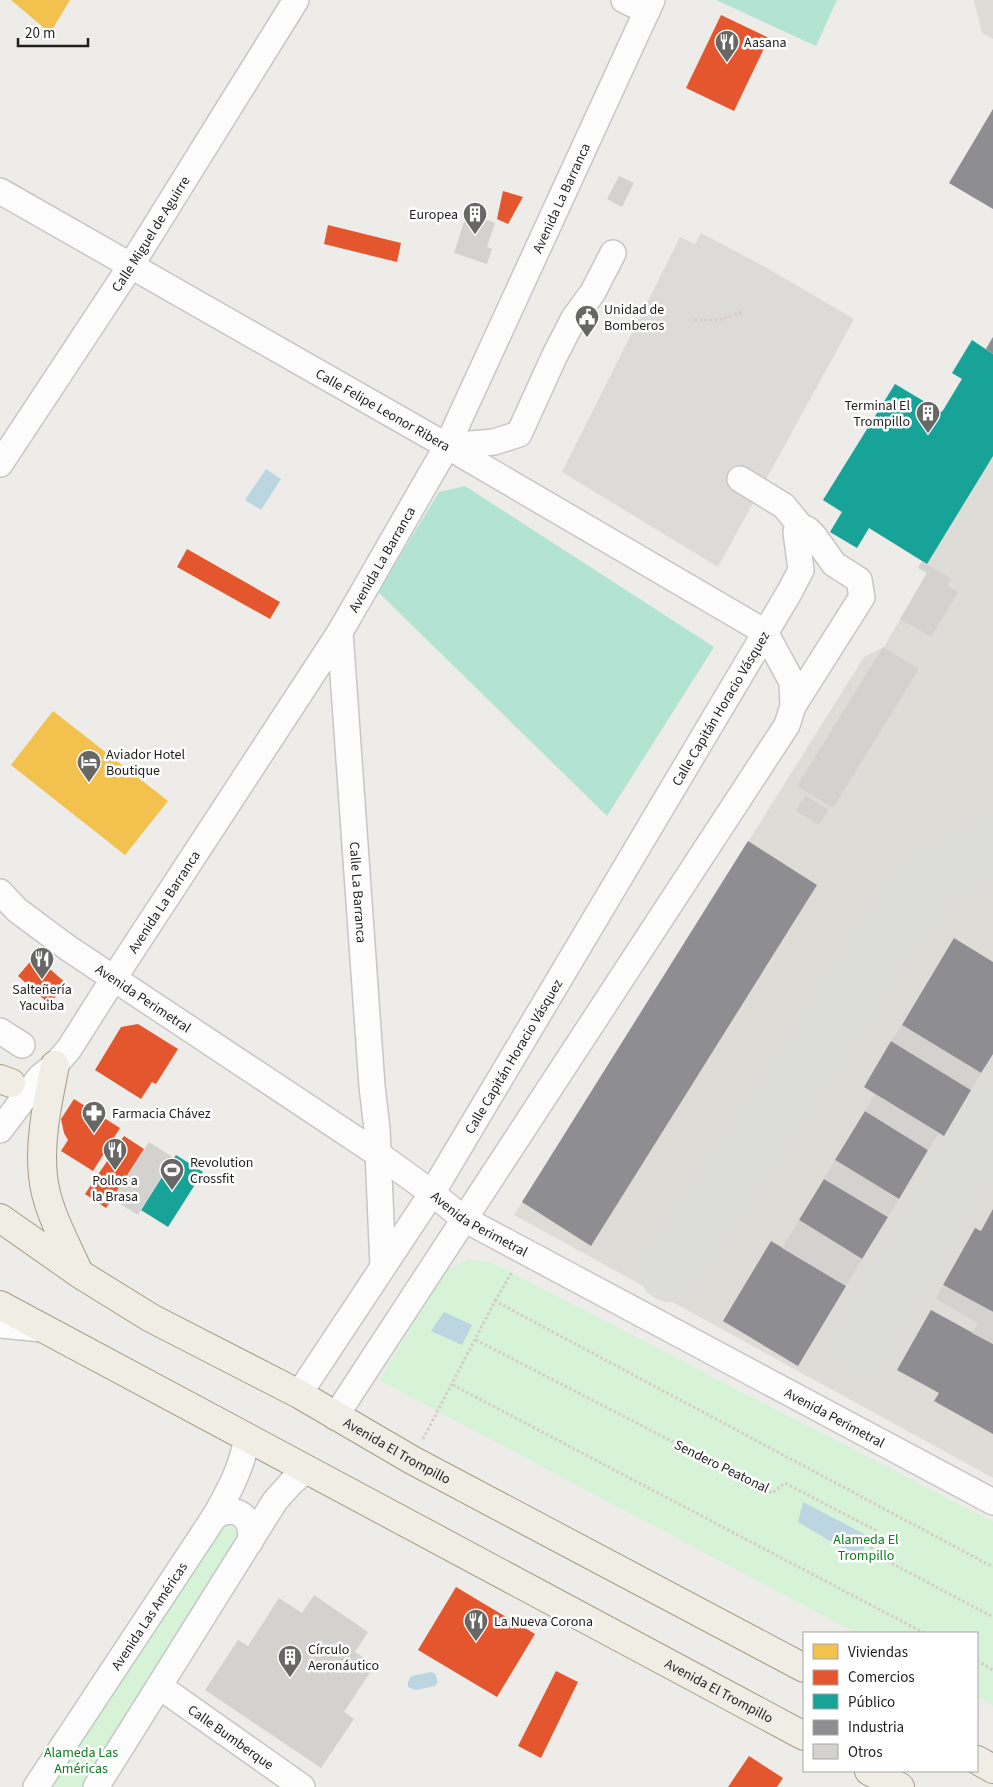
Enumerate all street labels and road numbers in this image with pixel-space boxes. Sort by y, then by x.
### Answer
street label: Avenida La Barranca [528,140,596,256]
street label: Calle Miguel de Aguirre [107,172,195,296]
street label: Calle Felipe Leonor Ribera [312,364,454,457]
street label: Avenida La Barranca [344,503,421,616]
street label: Calle Capitán Horacio Vásquez [667,628,775,790]
street label: Calle La Barranca [344,841,371,944]
street label: Avenida La Barranca [124,847,206,958]
street label: Avenida Perimetral [91,960,195,1038]
street label: Calle Capitán Horacio Vásquez [460,976,568,1138]
street label: Avenida Perimetral [426,1187,531,1262]
street label: Avenida Perimetral [781,1383,888,1453]
street label: Avenida El Trompillo [339,1413,454,1490]
street label: Sendero Peatonal [671,1435,773,1499]
street label: Avenida Las Américas [107,1558,193,1675]
street label: Avenida El Trompillo [661,1654,776,1729]
street label: Calle Bumberque [183,1700,277,1775]

